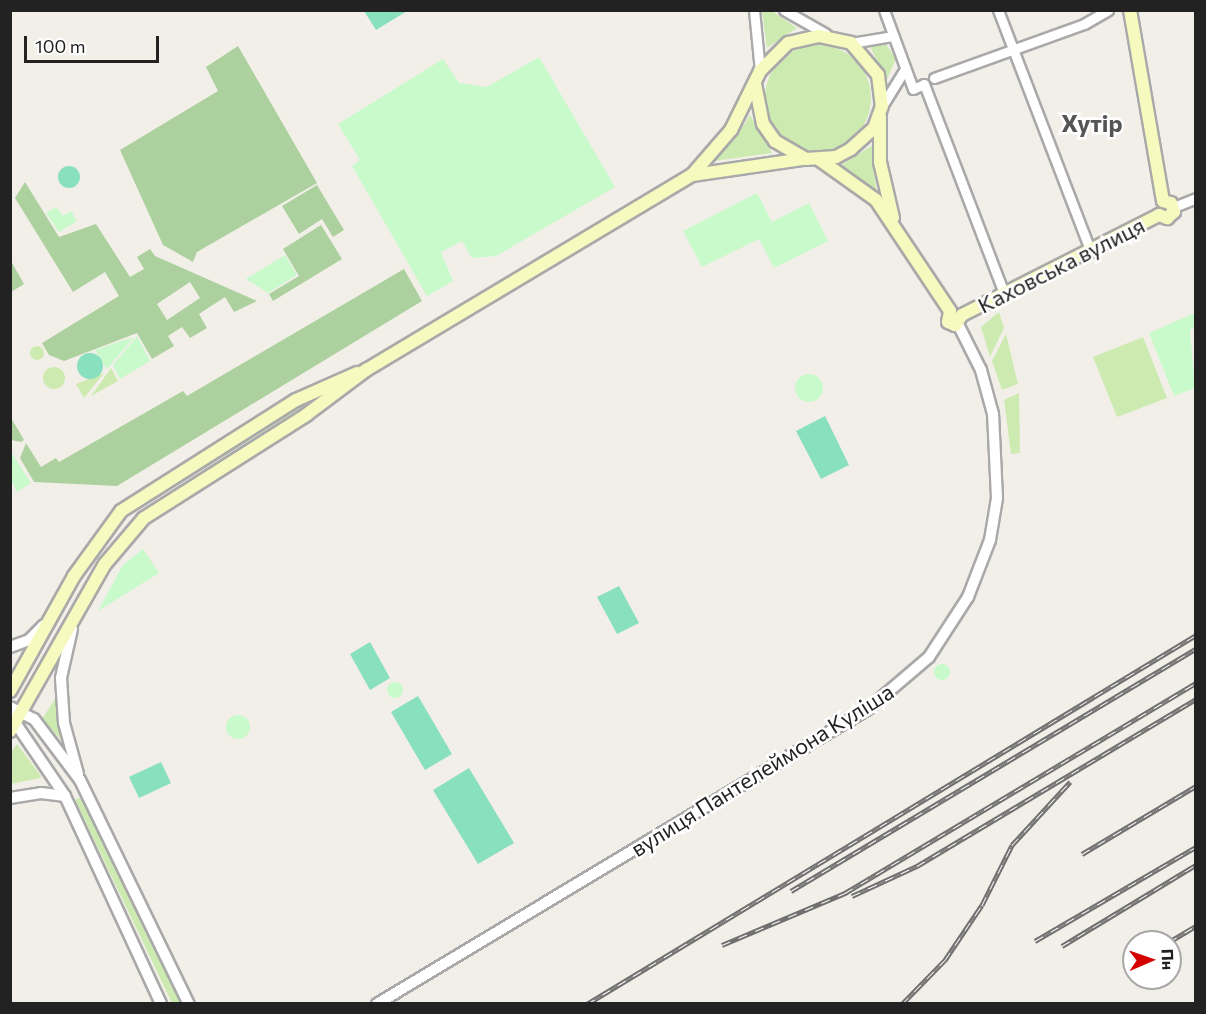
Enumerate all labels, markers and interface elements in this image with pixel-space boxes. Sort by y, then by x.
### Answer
scale bar [27,24,162,62]
text: 100 m [35,35,85,57]
district label: Хутір [1061,109,1123,137]
street label: Каховська вулиця [973,212,1149,318]
street label: вулиця Пантелеймона Куліша [626,678,898,862]
north arrow [1122,930,1182,990]
text: Пн [1159,948,1178,970]

